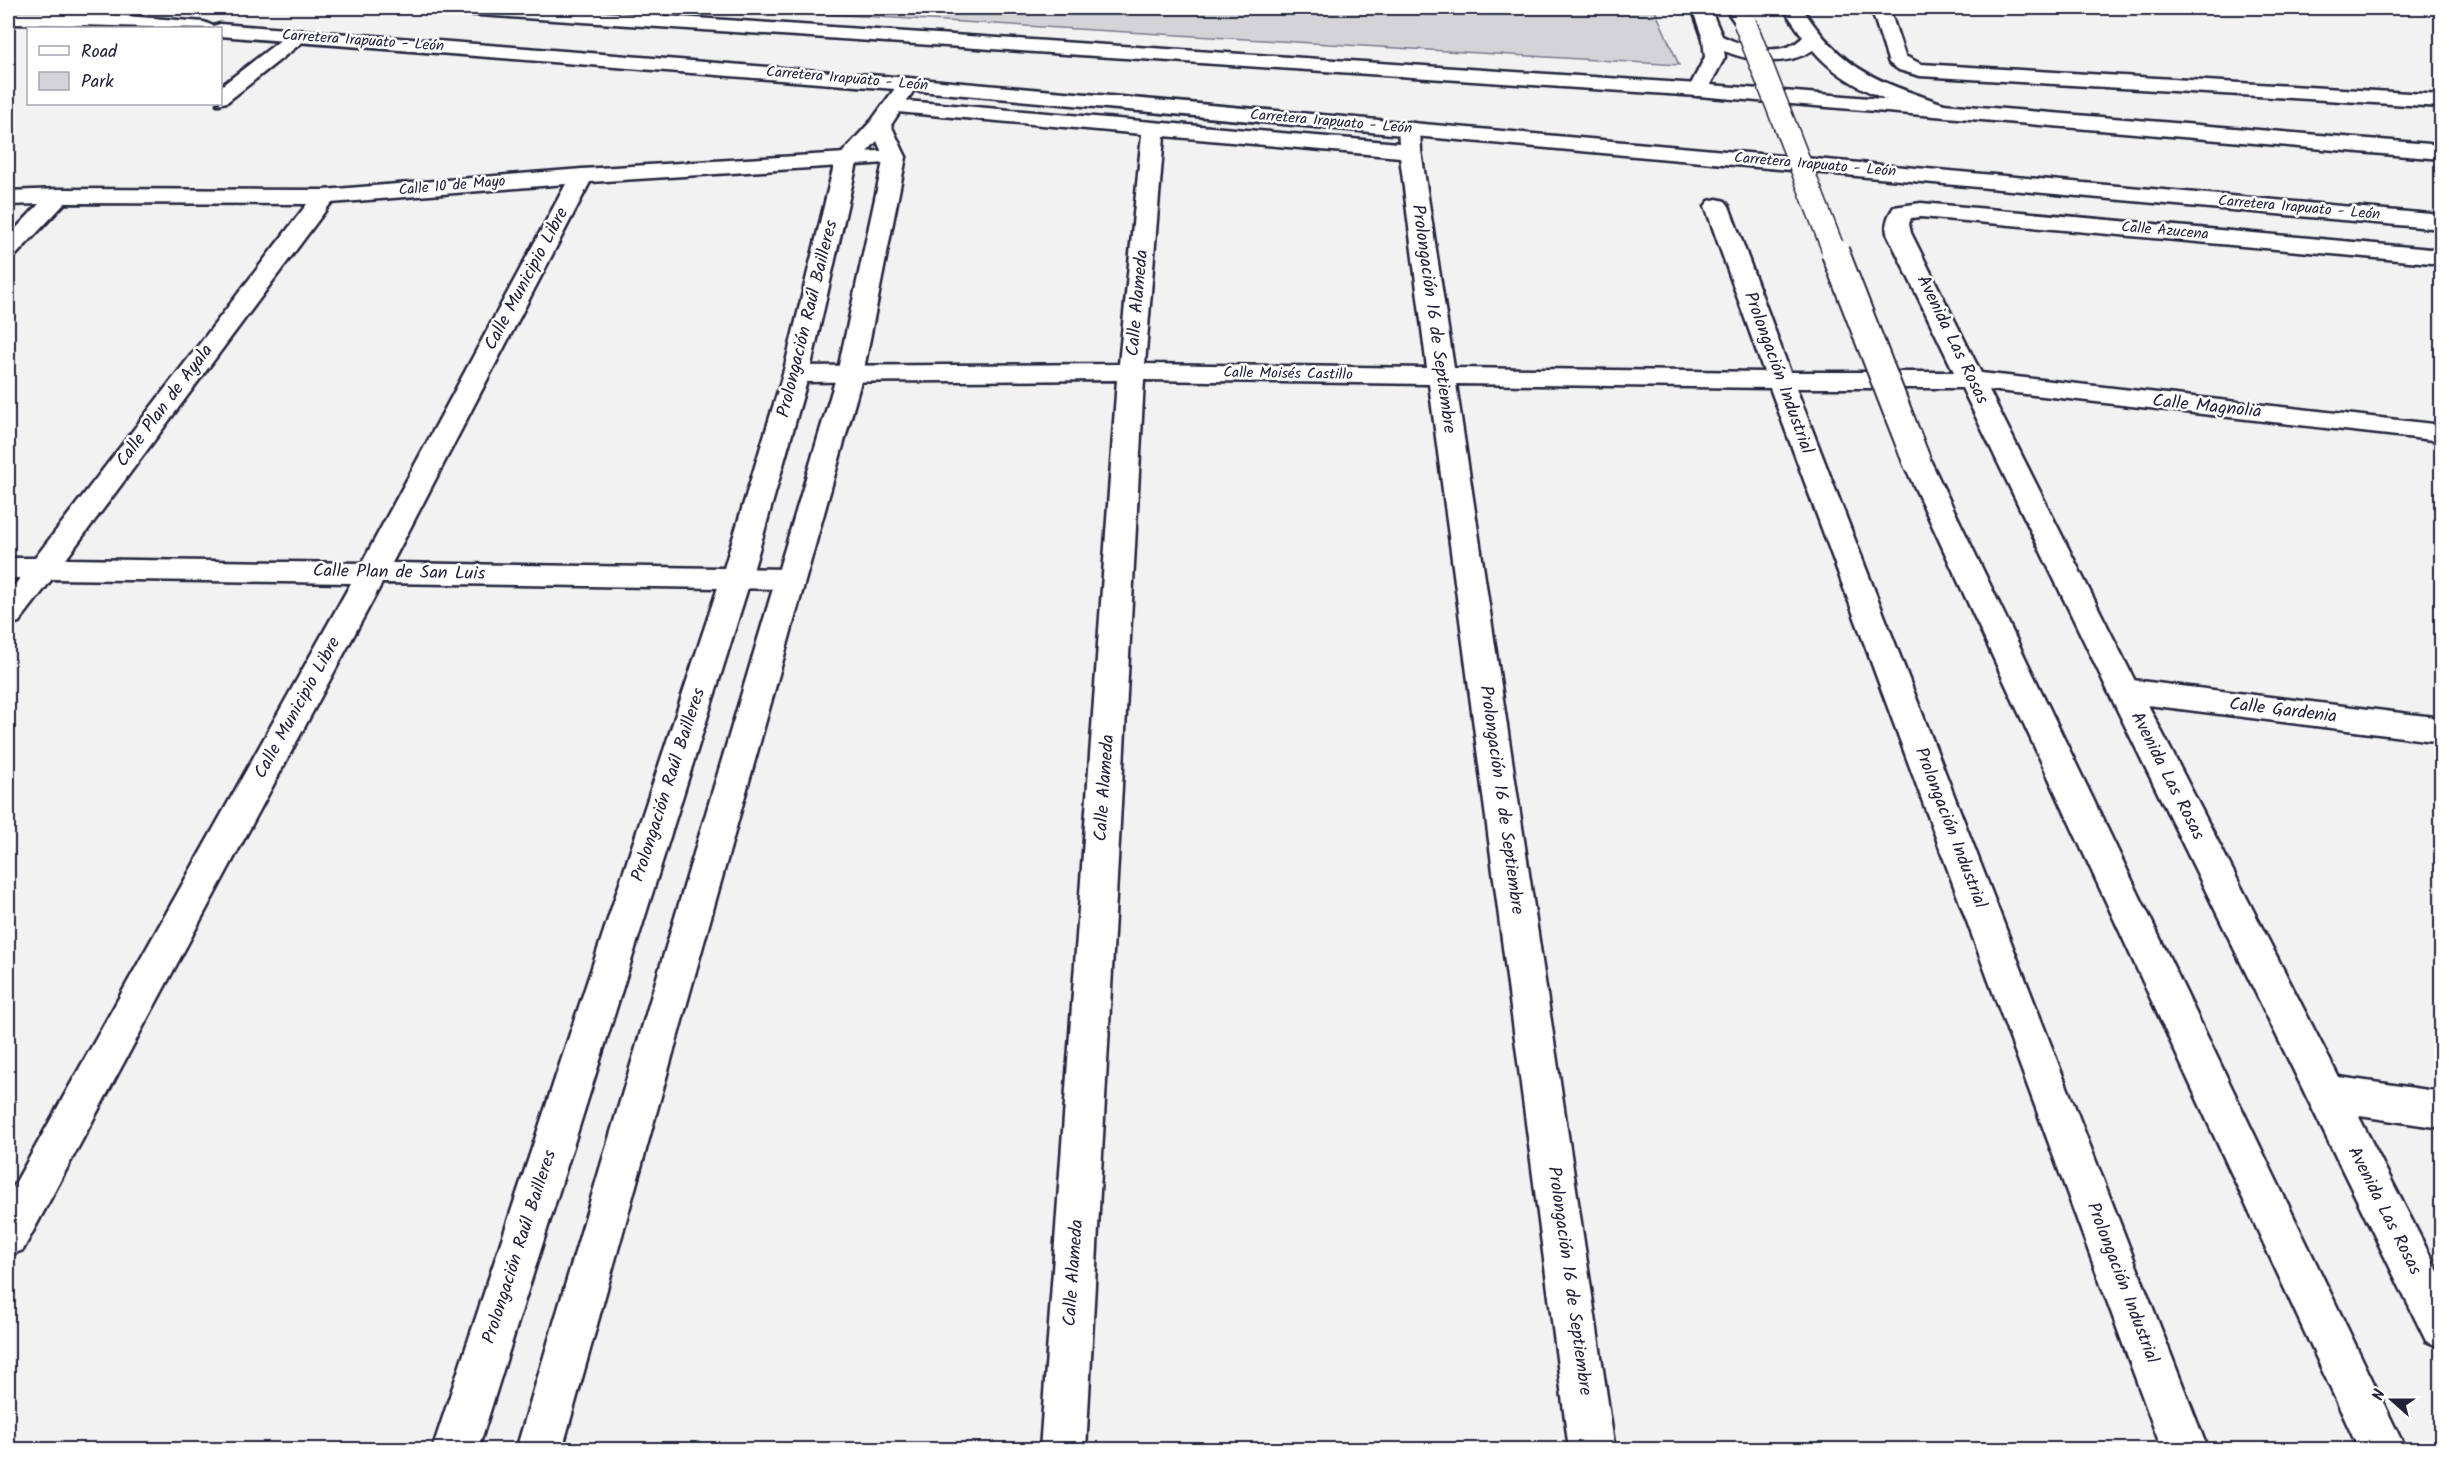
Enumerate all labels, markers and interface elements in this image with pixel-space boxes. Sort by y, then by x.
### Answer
street label: Carretera Irapuato - León [281,23,445,59]
legend [27,27,222,105]
text: Road [81,38,118,67]
street label: Carretera Irapuato - León [765,60,929,98]
text: Park [81,68,114,97]
street label: Carretera Irapuato - León [1249,103,1413,141]
street label: Carretera Irapuato - León [1733,146,1897,184]
street label: Calle 10 de Mayo [398,169,507,203]
street label: Carretera Irapuato - León [2217,189,2381,227]
street label: Calle Municipio Libre [477,202,577,356]
street label: Prolongación 16 de Septiembre [1403,203,1463,435]
street label: Calle Azucena [2120,215,2210,247]
street label: Prolongación Raúl Bailleres [769,217,847,421]
street label: Calle Alameda [1119,248,1157,358]
street label: Avenida Las Rosas [1908,270,1996,410]
street label: Prolongación Industrial [1735,288,1821,459]
street label: Calle Plan de Ayala [109,338,221,474]
street label: Calle Moisés Castillo [1223,361,1353,387]
street label: Calle Magnolia [2151,387,2263,427]
street label: Calle Plan de San Luis [313,557,486,589]
street label: Calle Municipio Libre [247,632,349,784]
street label: Prolongación Raúl Bailleres [624,684,714,886]
street label: Prolongación 16 de Septiembre [1471,684,1531,916]
street label: Calle Gardenia [2228,690,2338,732]
street label: Avenida Las Rosas [2122,707,2212,846]
street label: Calle Alameda [1087,734,1123,842]
street label: Prolongación Industrial [1906,743,1994,913]
street label: Avenida Las Rosas [2339,1142,2429,1281]
street label: Prolongación Raúl Bailleres [475,1146,565,1348]
street label: Prolongación 16 de Septiembre [1539,1165,1599,1397]
street label: Prolongación Industrial [2078,1198,2166,1368]
street label: Calle Alameda [1056,1219,1092,1327]
north arrow [2362,1370,2422,1430]
text: N [2366,1386,2393,1404]

